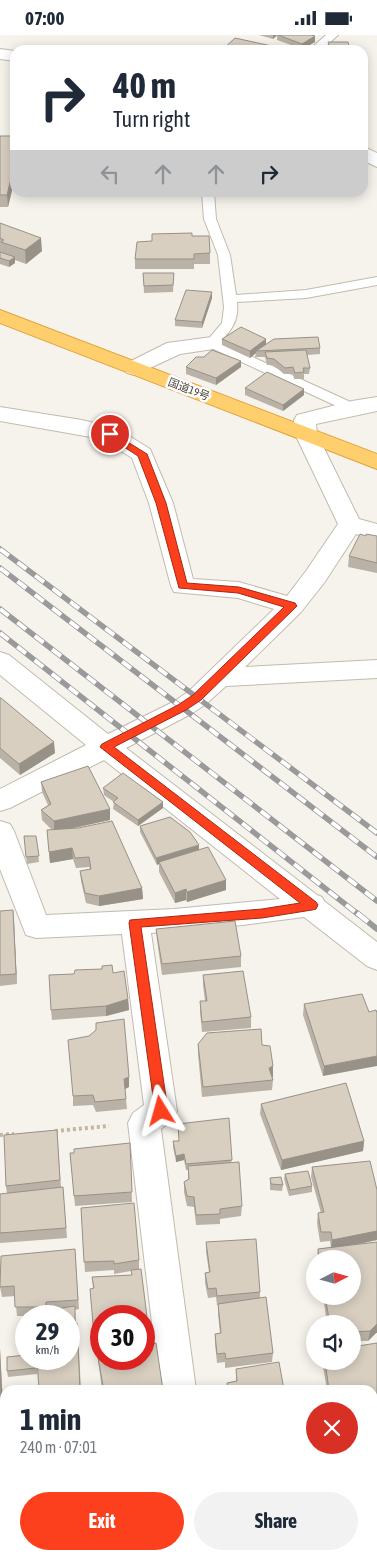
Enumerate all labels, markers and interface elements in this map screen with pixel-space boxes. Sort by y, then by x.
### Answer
text: 07:00 [25,7,64,29]
icon: right [30,65,95,130]
text: 40 m [113,65,176,105]
text: Turn right [113,106,190,132]
icon: left [96,160,124,188]
icon: ahead [149,160,177,188]
icon: ahead [202,160,230,188]
icon: right [255,160,283,188]
street label: 国道19号 [167,376,211,402]
pin [89,413,131,455]
icon: arrive [96,420,124,448]
position arrow [134,1084,186,1136]
north arrow [306,1250,361,1305]
map controls [306,1250,361,1370]
speed limit sign: 30 [90,1305,155,1370]
button: sound [306,1315,361,1370]
text: 29 [36,1317,59,1345]
text: km/h [36,1343,59,1357]
text: 1 min [20,1402,81,1436]
button: close [306,1402,358,1454]
text: 240 m · 07:01 [20,1438,97,1456]
button: Exit [20,1492,184,1550]
button: Share [194,1492,358,1550]

